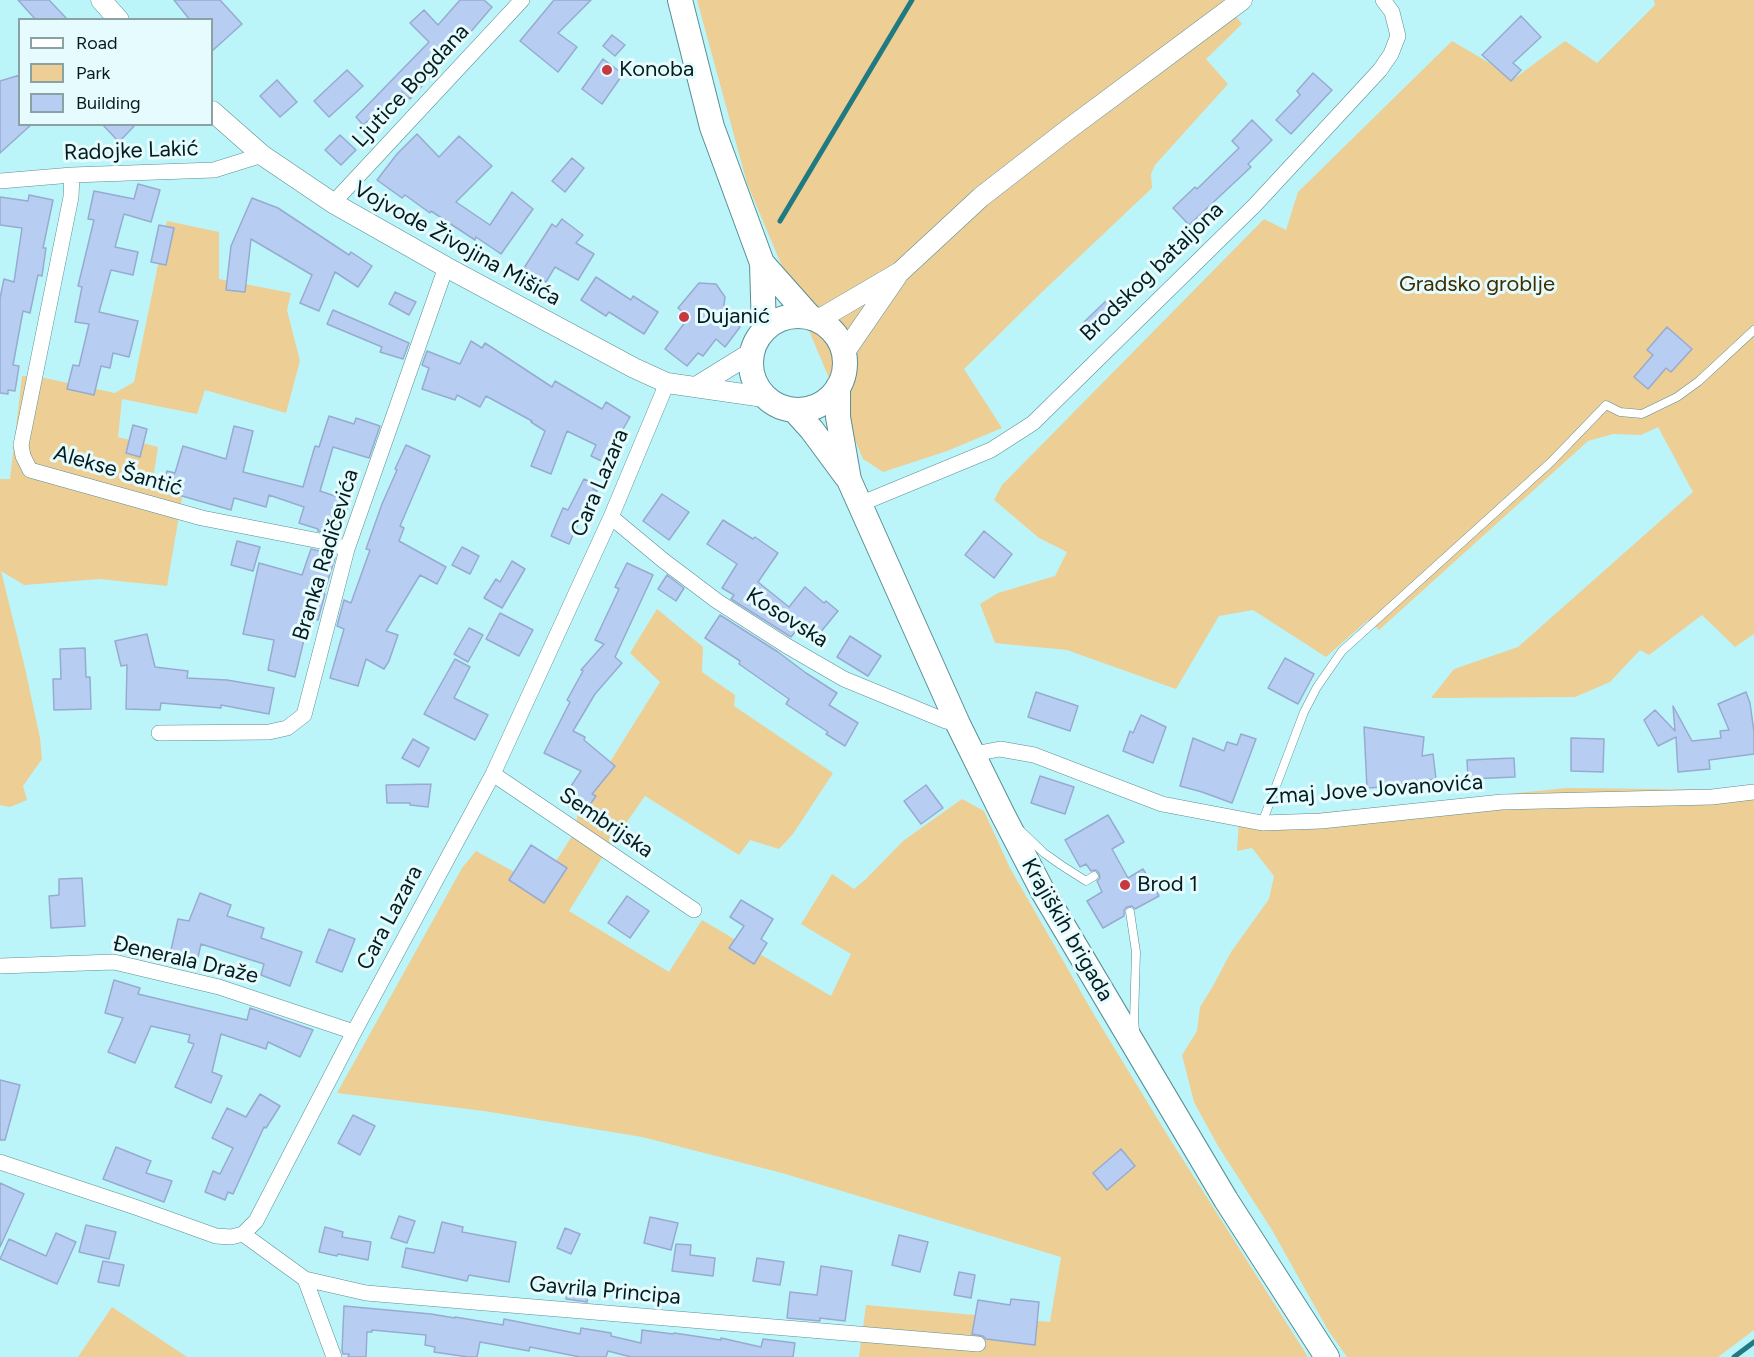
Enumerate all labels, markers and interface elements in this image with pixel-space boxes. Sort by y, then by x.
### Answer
legend [18,18,213,126]
street label: Ljutice Bogdana [347,19,475,153]
text: Road [76,32,117,54]
place label: Konoba [619,57,694,83]
text: Park [76,62,110,84]
marker: Konoba [600,63,614,77]
text: Building [76,92,141,114]
street label: Radojke Lakić [63,135,199,167]
street label: Vojvode Živojina Mišića [349,176,565,312]
street label: Brodskog bataljona [1075,197,1229,347]
park label: Gradsko groblje [1399,272,1555,298]
place label: Dujanić [696,304,770,330]
marker: Dujanić [677,310,691,324]
street label: Cara Lazara [565,425,635,541]
street label: Alekse Šantić [51,440,185,502]
street label: Branka Radičevića [287,466,365,644]
street label: Kosovska [741,582,833,654]
street label: Zmaj Jove Jovanovića [1264,769,1484,811]
street label: Sembrijska [554,782,658,864]
street label: Krajiških brigada [1015,854,1119,1006]
street label: Cara Lazara [351,861,429,975]
place label: Brod 1 [1137,872,1198,898]
marker: Brod 1 [1118,878,1132,892]
street label: Đenerala Draže [109,930,261,990]
street label: Gavrila Principa [528,1271,682,1311]

